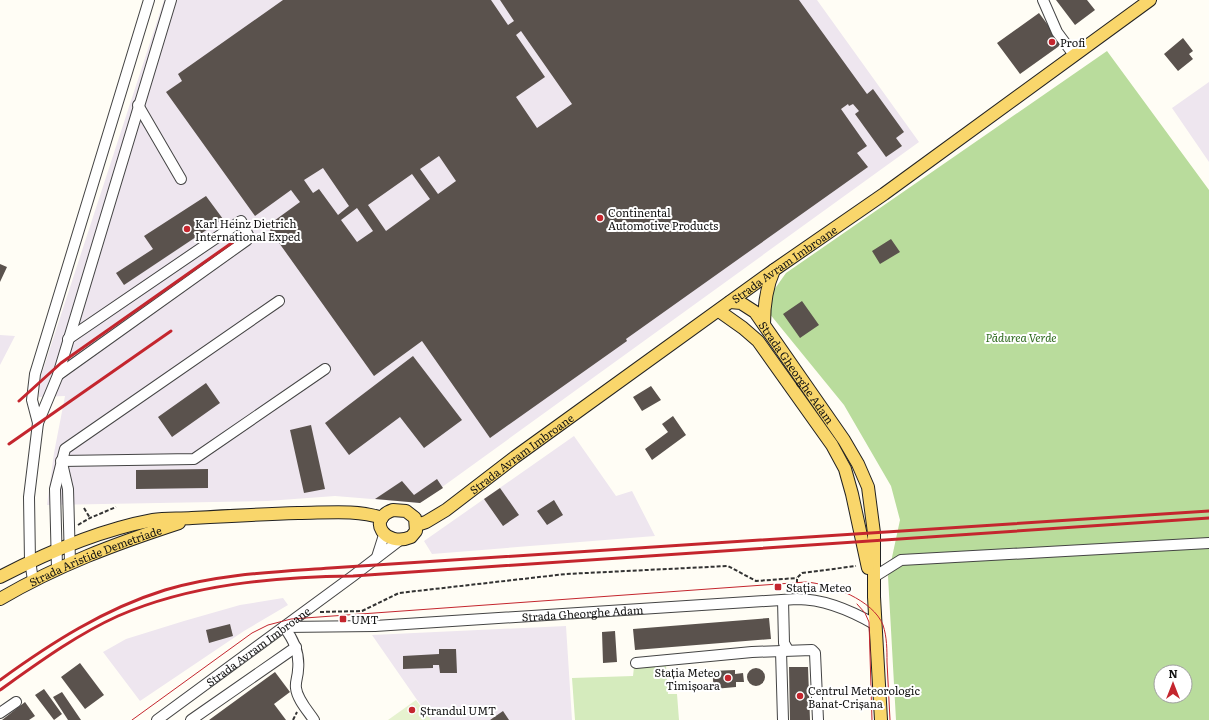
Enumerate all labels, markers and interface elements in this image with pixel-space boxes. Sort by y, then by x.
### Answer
place label: Profi [1060,34,1085,50]
marker: Profi [1047,37,1057,47]
place label: Continental Automotive Products [608,204,718,233]
marker: Continental Automotive Products [595,213,605,223]
place label: Karl Heinz Dietrich International Exped [195,215,301,244]
street label: Strada Avram Imbroane [728,221,840,306]
marker: Karl Heinz Dietrich International Exped [182,224,192,234]
street label: Strada Gheorghe Adam [756,318,838,427]
park label: Pădurea Verde [985,329,1057,345]
street label: Strada Avram Imbroane [466,409,577,497]
street label: Strada Aristide Demetriade [26,521,164,590]
place label: Stația Meteo [786,579,852,595]
marker: Stația Meteo [773,582,783,592]
street label: Strada Gheorghe Adam [521,601,644,625]
street label: Strada Avram Imbroane [202,602,313,690]
place label: UMT [351,611,379,627]
marker: UMT [338,614,348,624]
place label: Stația Meteo Timișoara [654,664,720,693]
north arrow [1153,664,1193,704]
text: N [1168,665,1178,681]
marker: Stația Meteo Timișoara [723,673,733,683]
place label: Centrul Meteorologic Banat-Crișana [808,682,921,711]
marker: Centrul Meteorologic Banat-Crișana [795,691,805,701]
place label: Ștrandul UMT [420,702,496,718]
marker: Ștrandul UMT [407,705,417,715]

